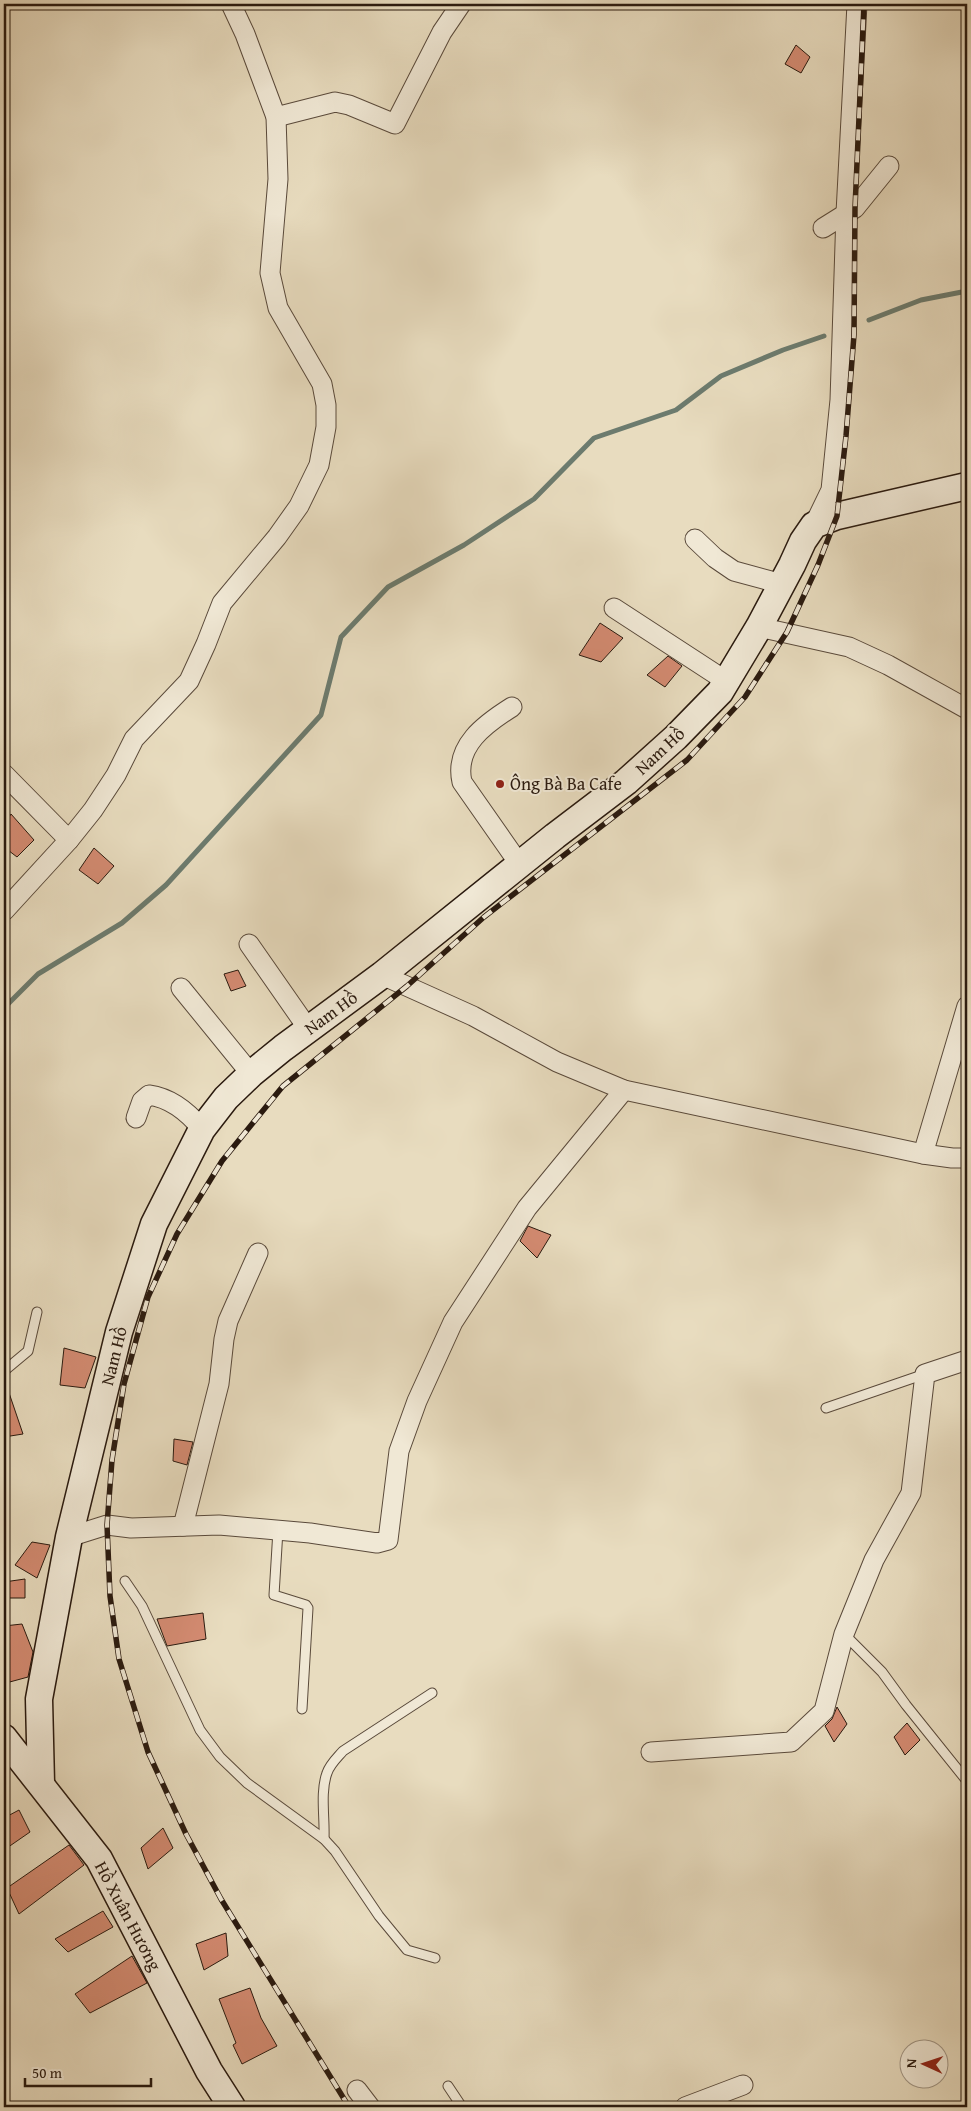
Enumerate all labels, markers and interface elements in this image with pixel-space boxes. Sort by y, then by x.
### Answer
street label: Nam Hồ [628,720,691,781]
place label: Ông Bà Ba Cafe [510,770,622,797]
marker: Ông Bà Ba Cafe [494,778,506,790]
street label: Nam Hồ [298,984,363,1041]
street label: Nam Hồ [93,1323,134,1388]
street label: Hồ Xuân Hương [88,1856,169,1976]
north arrow [898,2038,948,2088]
scale bar [25,2056,151,2088]
text: N [901,2057,921,2069]
text: 50 m [32,2062,63,2083]

